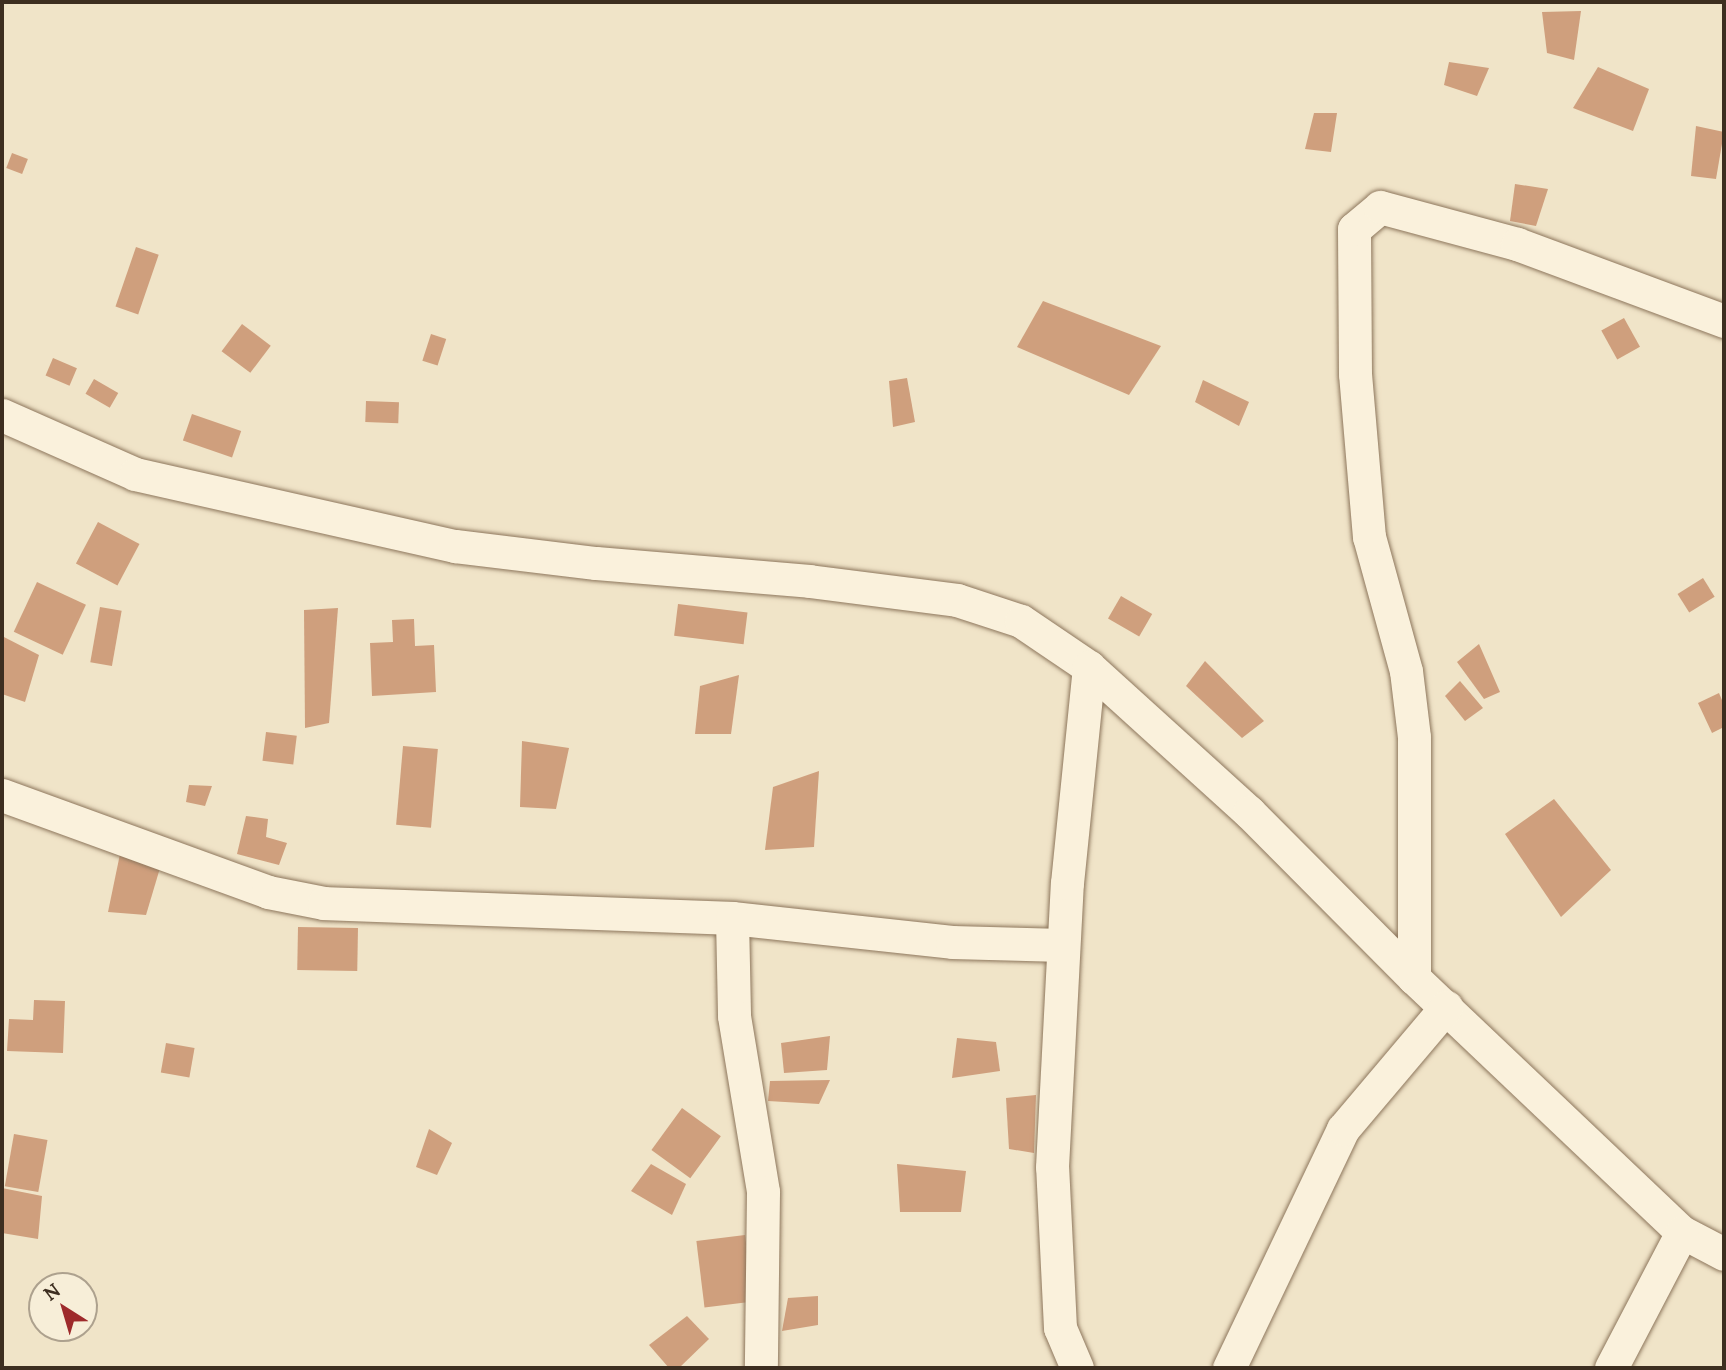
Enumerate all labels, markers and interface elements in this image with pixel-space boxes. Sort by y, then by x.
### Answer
north arrow [28,1272,98,1342]
text: N [38,1278,65,1306]

